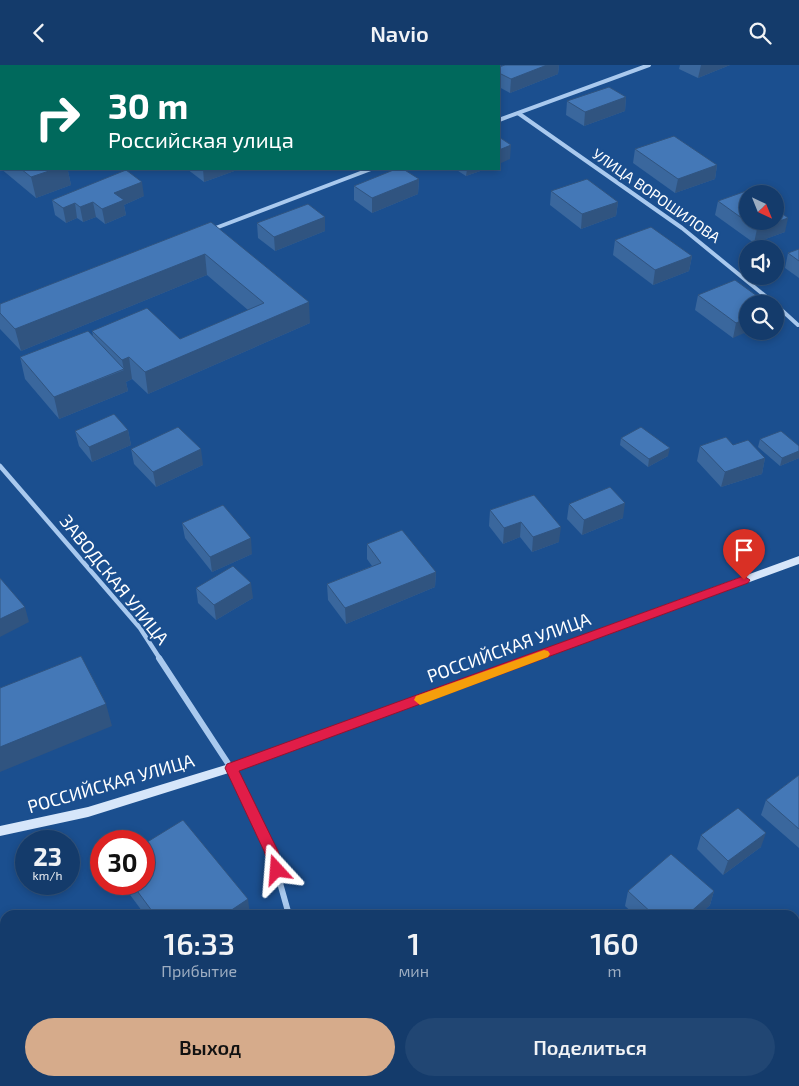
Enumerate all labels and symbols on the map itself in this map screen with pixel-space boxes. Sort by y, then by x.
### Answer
street label: УЛИЦА ВОРОШИЛОВА [589,144,724,246]
north arrow [739,185,784,230]
street label: ЗАВОДСКАЯ УЛИЦА [56,510,174,649]
pin [723,529,765,580]
street label: РОССИЙСКАЯ УЛИЦА [424,607,594,687]
street label: РОССИЙСКАЯ УЛИЦА [25,749,197,817]
speed limit sign: 30 [90,830,155,895]
position arrow [250,843,302,895]

